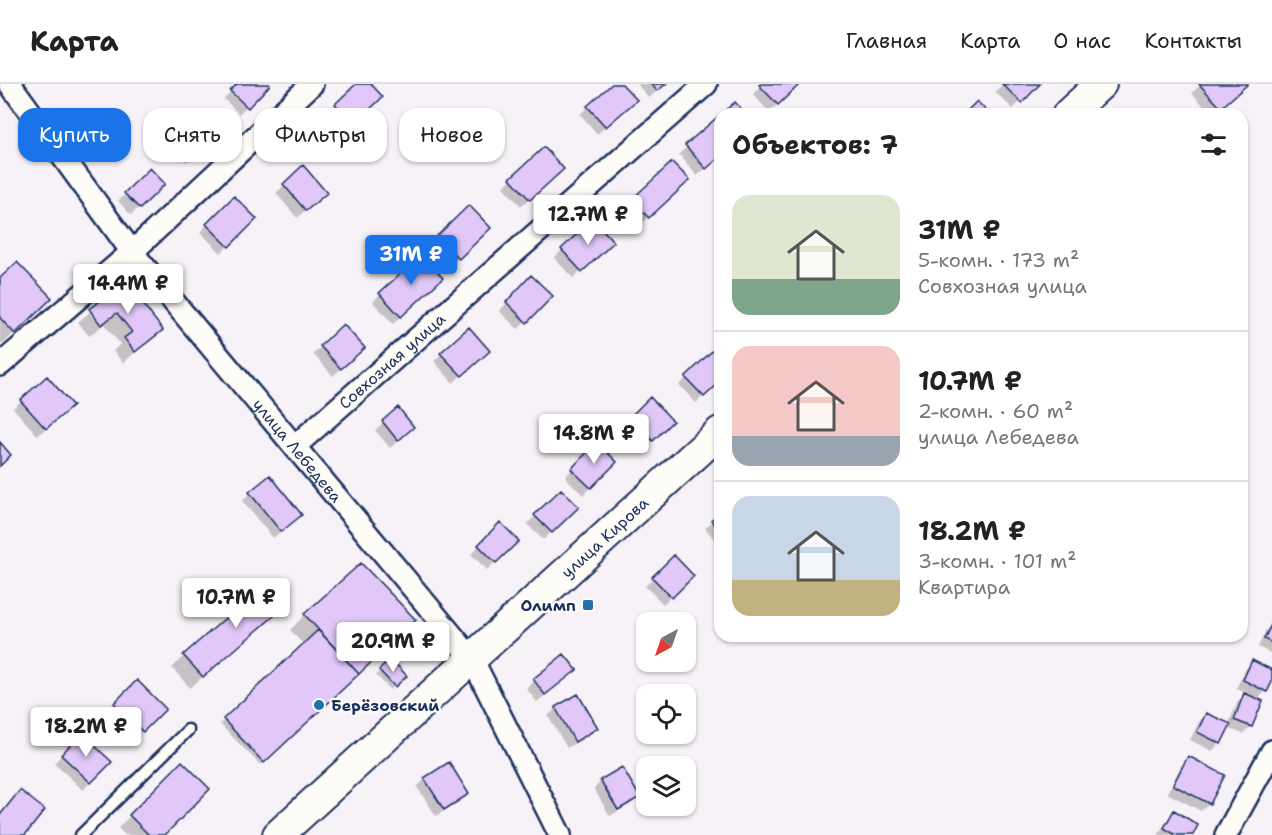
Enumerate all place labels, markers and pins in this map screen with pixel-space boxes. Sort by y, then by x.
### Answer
pin: 12.7M ₽ [533,195,643,246]
pin: 31M ₽ [369,235,453,286]
pin: 14.4M ₽ [73,264,183,315]
pin: 14.8M ₽ [539,414,649,465]
pin: 10.7M ₽ [181,578,291,629]
place label: Олимп [520,595,576,616]
marker: Олимп [581,598,595,612]
pin: 20.9M ₽ [338,622,448,673]
place label: Берёзовский [331,695,439,716]
marker: Берёзовский [312,698,326,712]
pin: 18.2M ₽ [31,707,141,758]

